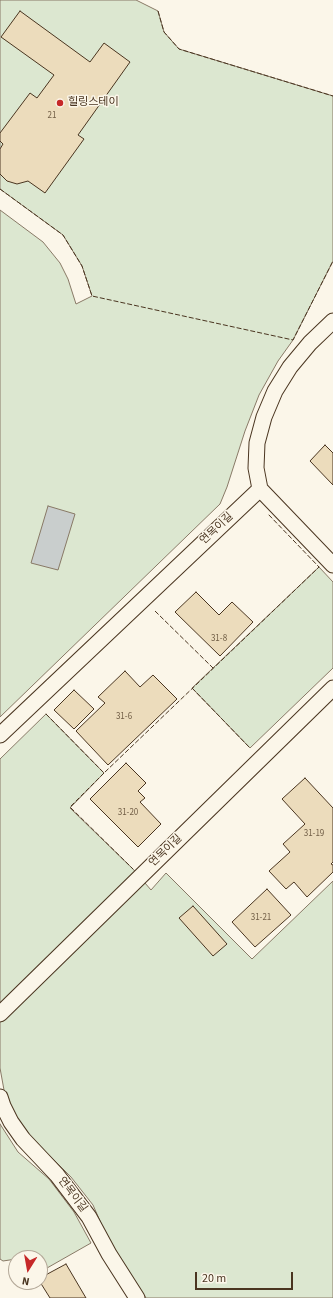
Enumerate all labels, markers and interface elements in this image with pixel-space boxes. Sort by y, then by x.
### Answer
place label: 힐링스테이 [68,96,119,110]
marker: 힐링스테이 [55,98,65,108]
house number: 21 [48,111,56,121]
street label: 연목이길 [198,510,236,548]
house number: 31-8 [211,634,227,644]
house number: 31-6 [116,712,132,722]
house number: 31-20 [118,808,138,818]
house number: 31-19 [304,829,324,839]
street label: 연목이길 [147,832,185,870]
house number: 31-21 [251,913,271,923]
street label: 연목이길 [55,1175,89,1215]
north arrow [8,1250,48,1290]
scale bar [197,1264,295,1290]
text: 20 m [202,1270,226,1287]
text: N [21,1273,31,1289]

